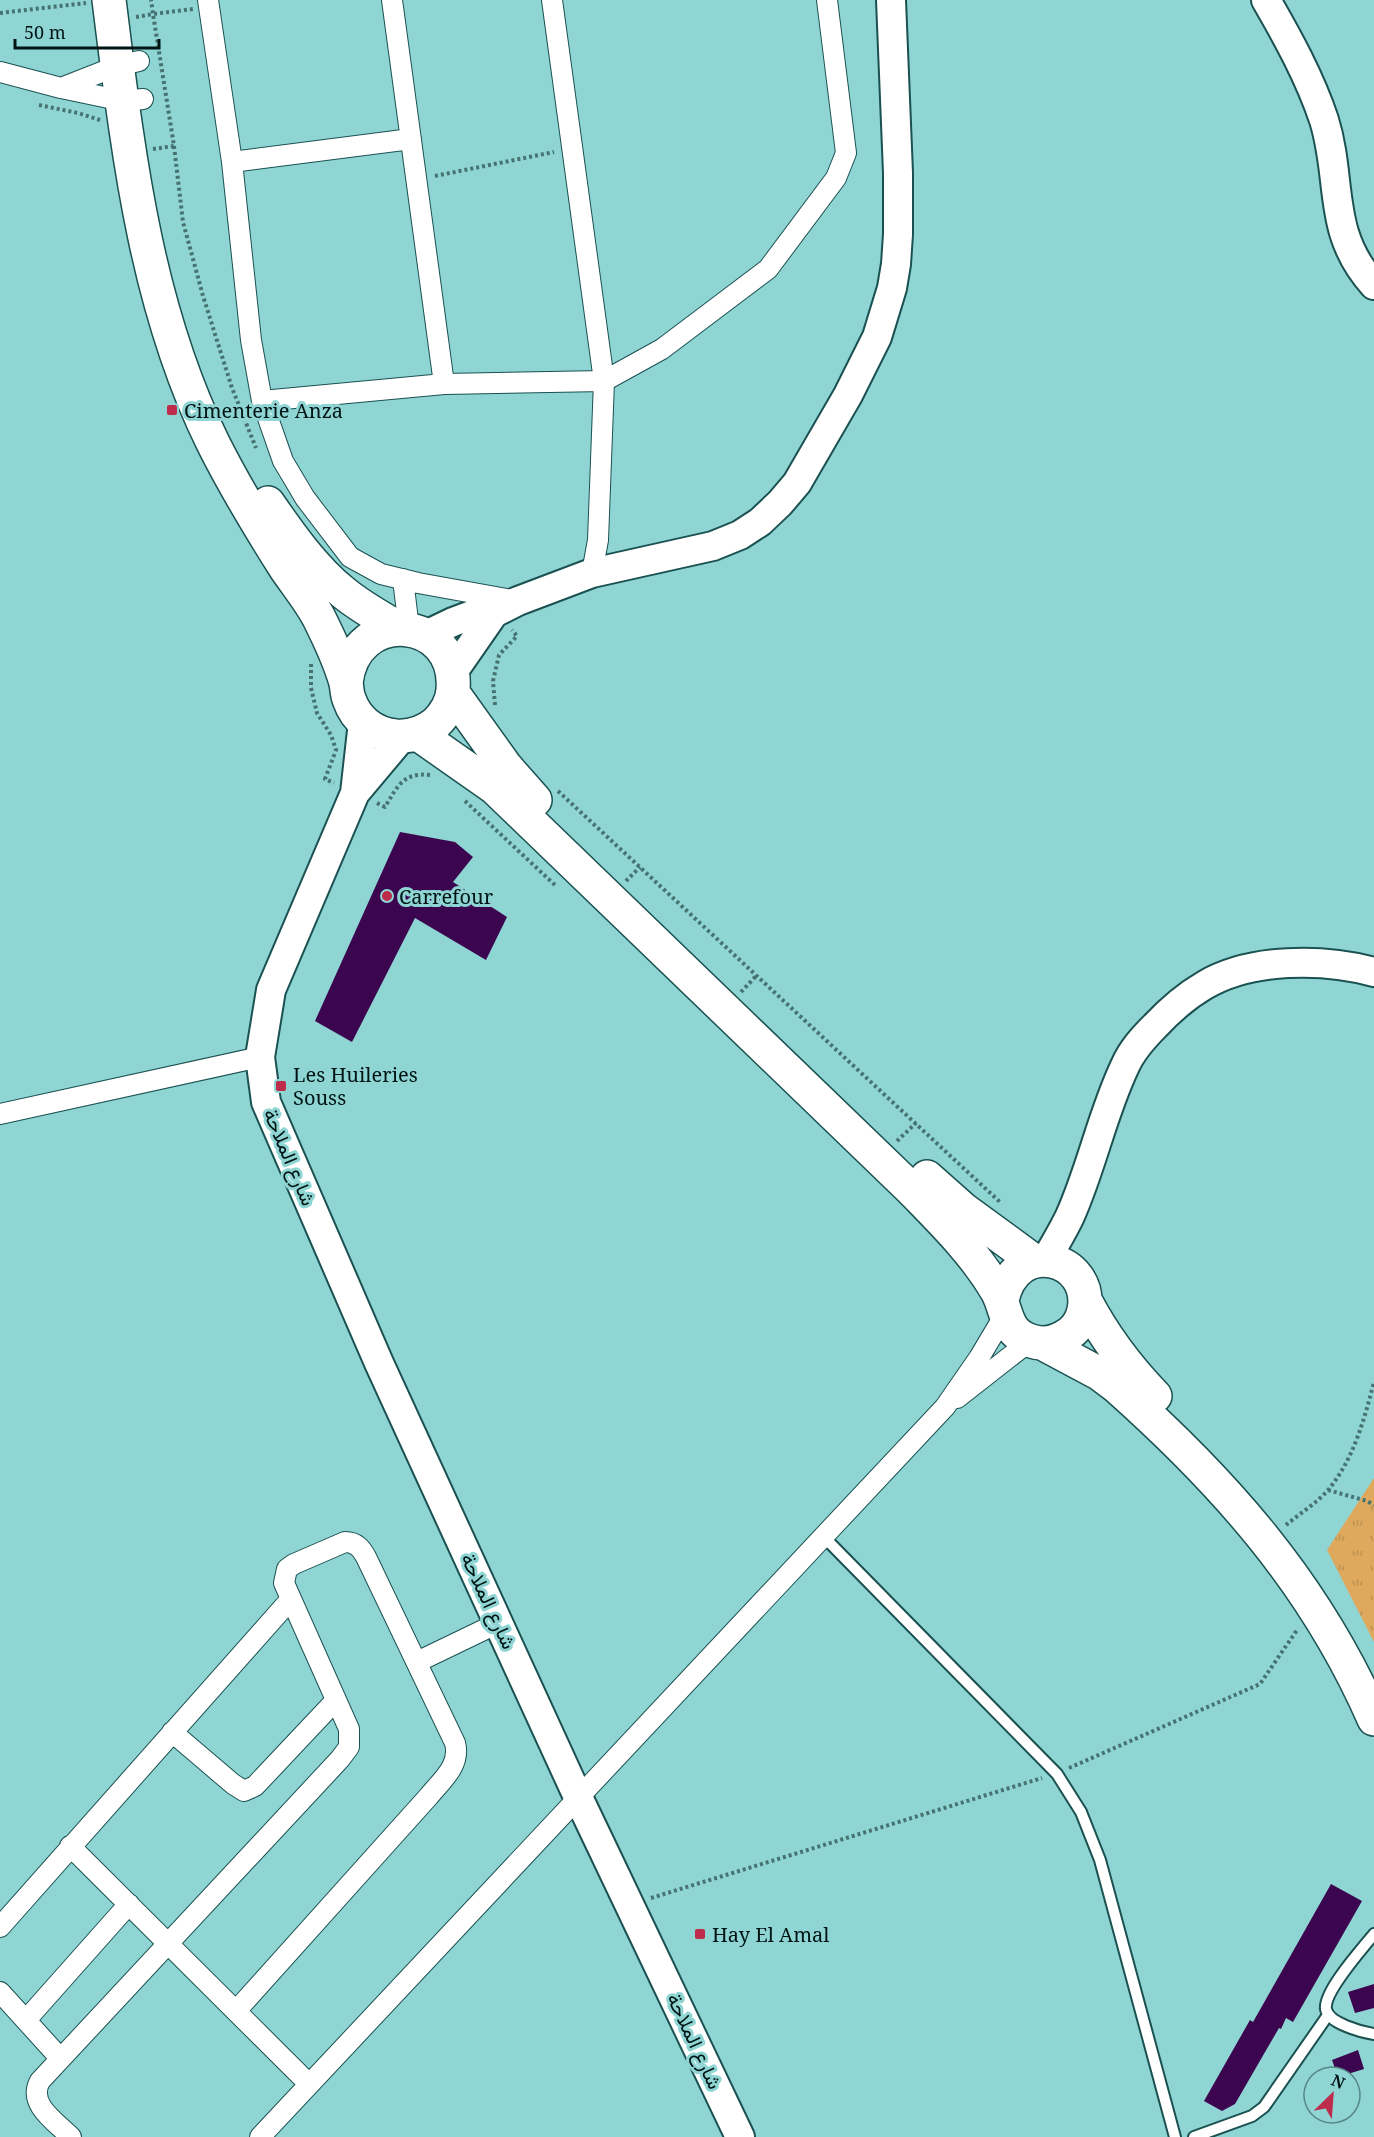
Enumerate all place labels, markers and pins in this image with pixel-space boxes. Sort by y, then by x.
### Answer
place label: Cimenterie Anza [184,397,343,424]
marker: Cimenterie Anza [165,403,179,417]
place label: Carrefour [399,883,494,910]
marker: Carrefour [380,889,394,903]
place label: Les Huileries Souss [293,1061,418,1111]
marker: Les Huileries Souss [274,1079,288,1093]
place label: Hay El Amal [712,1921,830,1948]
marker: Hay El Amal [693,1927,707,1941]

